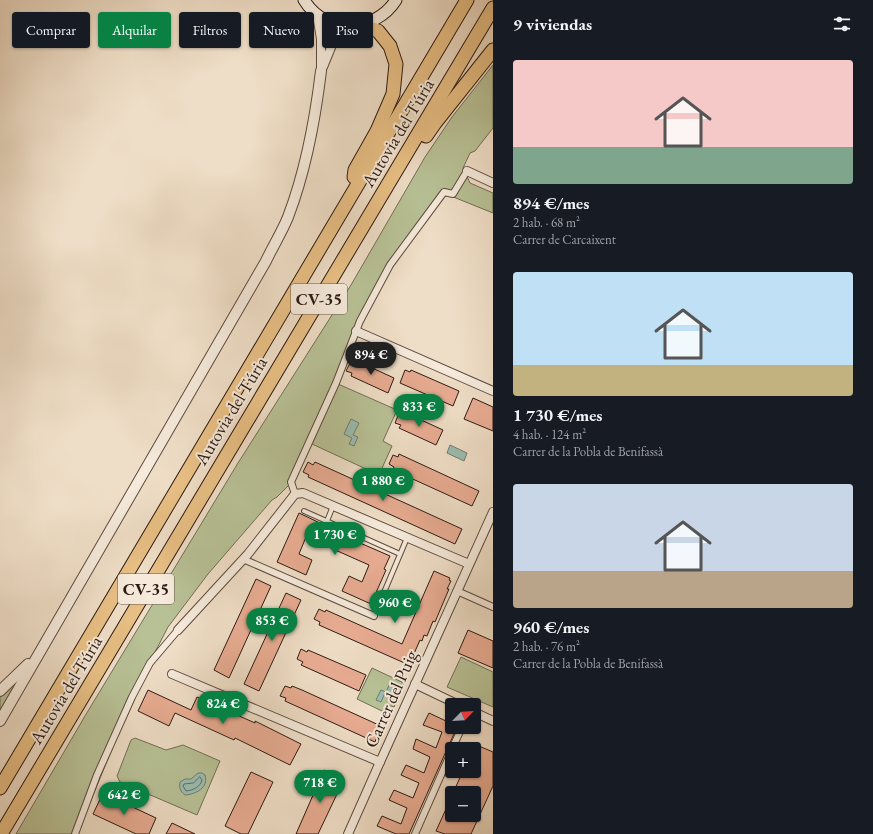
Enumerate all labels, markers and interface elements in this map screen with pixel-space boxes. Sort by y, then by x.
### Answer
chip: Comprar [12,12,90,48]
chip: Alquilar [98,12,171,48]
chip: Filtros [179,12,241,48]
chip: Nuevo [249,12,314,48]
chip: Piso [322,12,373,48]
text: 9 viviendas [513,13,592,35]
icon: filters [831,13,853,35]
street label: Autovia del Túria [356,74,439,192]
icon: home [647,86,719,158]
text: 894 €/mes [513,192,589,214]
text: 2 hab. · 68 m² [513,214,580,231]
text: Carrer de Carcaixent [513,231,616,248]
road number: CV-35 [291,284,347,314]
icon: home [647,298,719,370]
pin: 894 € [343,342,399,376]
text: 894 € [354,346,388,363]
street label: Autovia del Túria [189,352,272,470]
pin: 833 € [391,394,447,428]
text: 833 € [402,398,436,415]
text: 1 730 €/mes [513,404,602,426]
text: 4 hab. · 124 m² [513,426,586,443]
text: Carrer de la Pobla de Benifassà [513,443,663,460]
pin: 1 880 € [346,468,420,502]
text: 1 880 € [361,472,405,489]
icon: home [647,510,719,582]
pin: 1 730 € [298,522,372,556]
text: 1 730 € [313,526,357,543]
road number: CV-35 [118,574,174,604]
pin: 960 € [367,590,423,624]
text: 960 € [378,594,412,611]
pin: 853 € [244,608,300,642]
text: 853 € [255,612,289,629]
text: 960 €/mes [513,616,589,638]
street label: Autovia del Túria [24,631,107,749]
text: 2 hab. · 76 m² [513,638,580,655]
street label: Carrer del Puig [359,646,422,751]
text: Carrer de la Pobla de Benifassà [513,655,663,672]
pin: 824 € [195,691,251,725]
text: 824 € [206,695,240,712]
north arrow [445,698,481,734]
map controls [445,698,481,822]
button: + [445,742,481,778]
pin: 718 € [292,770,348,804]
text: 718 € [303,774,337,791]
pin: 642 € [96,782,152,816]
text: 642 € [107,786,141,803]
button: − [445,786,481,822]

